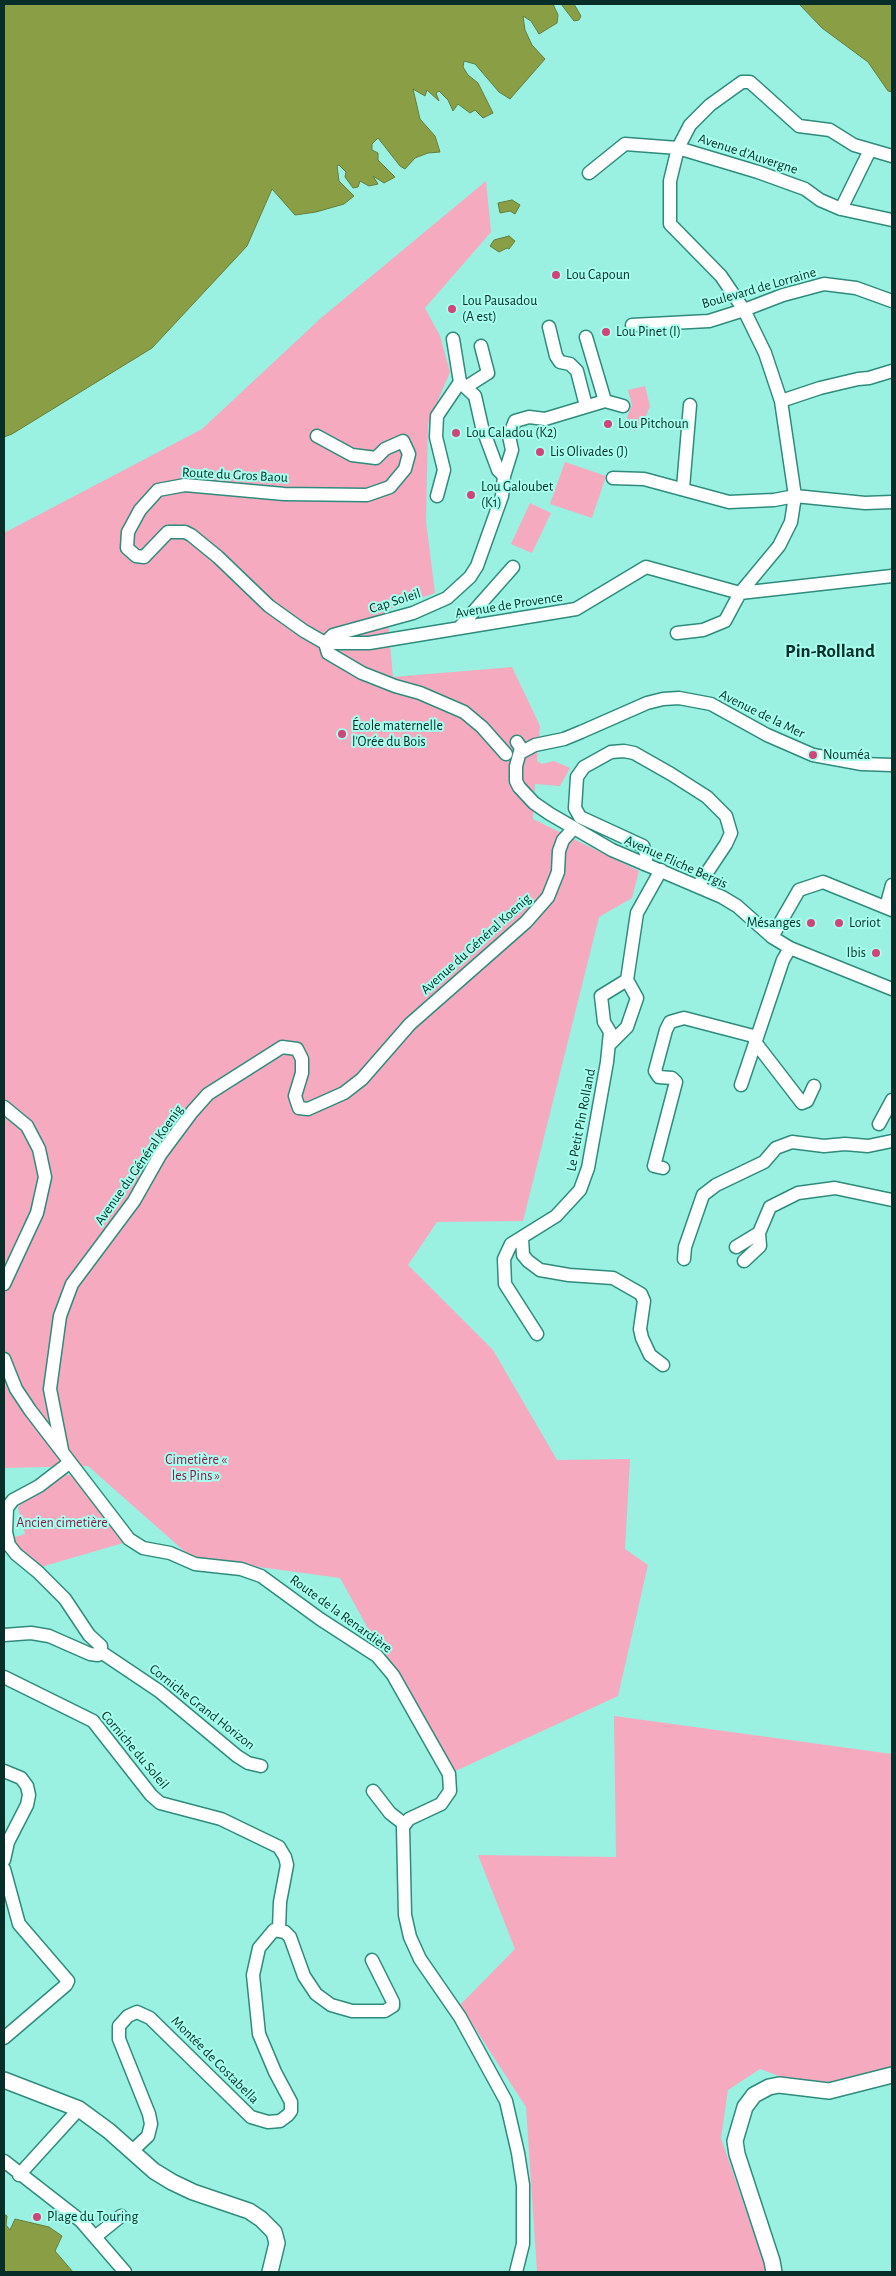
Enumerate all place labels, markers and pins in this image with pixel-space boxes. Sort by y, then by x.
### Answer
place label: Lou Capoun [566,267,630,283]
marker: Lou Capoun [550,269,562,281]
place label: Lou Pausadou (A est) [462,293,537,326]
marker: Lou Pausadou (A est) [446,303,458,315]
place label: Lou Pinet (I) [616,324,681,340]
marker: Lou Pinet (I) [600,326,612,338]
place label: Lou Pitchoun [618,416,689,432]
marker: Lou Pitchoun [602,418,614,430]
place label: Lou Caladou (K2) [466,425,558,441]
marker: Lou Caladou (K2) [450,427,462,439]
place label: Lis Olivades (J) [550,444,628,460]
marker: Lis Olivades (J) [534,446,546,458]
place label: Lou Galoubet (K1) [481,479,553,512]
marker: Lou Galoubet (K1) [465,489,477,501]
place label: École maternelle l'Orée du Bois [352,718,443,750]
marker: École maternelle l'Orée du Bois [336,728,348,740]
place label: Nouméa [823,747,870,763]
marker: Nouméa [807,749,819,761]
place label: Mésanges [747,915,801,931]
place label: Loriot [849,915,881,931]
marker: Mésanges [805,917,817,929]
marker: Loriot [833,917,845,929]
place label: Ibis [847,945,866,961]
marker: Ibis [870,947,882,959]
place label: Plage du Touring [47,2209,138,2225]
marker: Plage du Touring [31,2211,43,2223]

